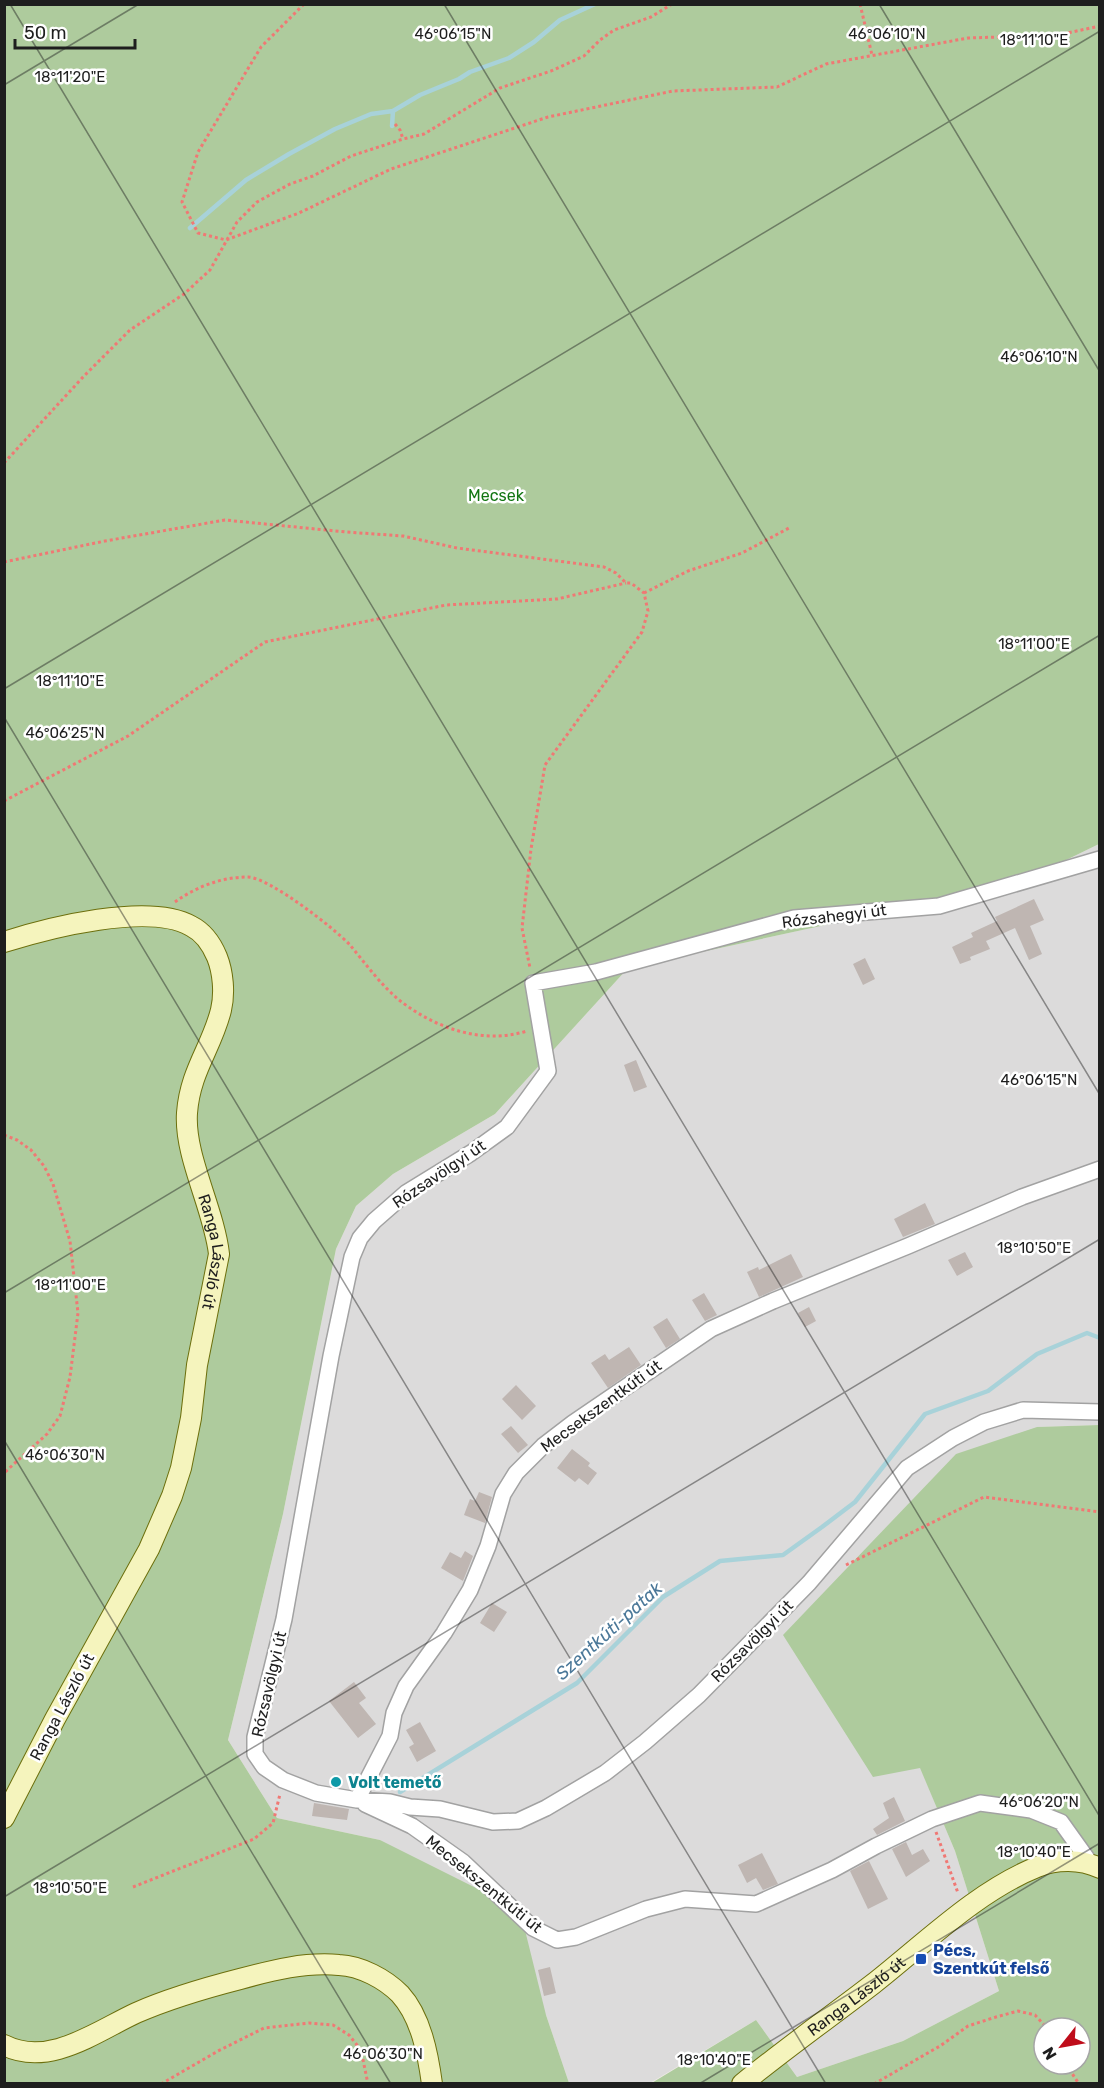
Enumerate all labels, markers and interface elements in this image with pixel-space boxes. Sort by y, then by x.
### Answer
scale bar [15,12,135,50]
text: 50 m [24,22,67,44]
text: 46°06'15"N [415,25,491,43]
text: 46°06'10"N [848,25,926,43]
text: 18°11'10"E [1000,31,1068,49]
text: 18°11'20"E [35,68,105,86]
text: 46°06'10"N [1000,348,1078,366]
park label: Mecsek [468,486,525,505]
text: 18°11'00"E [998,635,1070,653]
text: 18°11'10"E [36,672,104,690]
text: 46°06'25"N [25,724,105,742]
street label: Rózsahegyi út [781,900,887,932]
text: 46°06'15"N [1001,1071,1077,1089]
street label: Rózsavölgyi út [389,1136,489,1212]
street label: Ranga László út [195,1191,229,1311]
text: 18°10'50"E [997,1239,1071,1257]
text: 18°11'00"E [34,1276,106,1294]
street label: Mecsekszentkúti út [537,1356,665,1456]
text: 46°06'30"N [25,1446,105,1464]
water label: Szentkúti-patak [551,1577,667,1685]
street label: Rózsavölgyi út [707,1596,797,1686]
street label: Rózsavölgyi út [248,1629,290,1739]
street label: Ranga László út [26,1650,98,1764]
place label: Volt temető [348,1773,442,1792]
marker: Volt temető [329,1775,343,1789]
text: 46°06'20"N [999,1793,1079,1811]
street label: Mecsekszentkúti út [422,1831,546,1937]
text: 18°10'40"E [997,1843,1071,1861]
text: 18°10'50"E [33,1879,107,1897]
place label: Pécs, Szentkút felső [933,1941,1050,1978]
street label: Ranga László út [803,1952,909,2040]
marker: Pécs, Szentkút felső [914,1952,928,1966]
north arrow [1032,2016,1092,2076]
text: N [1038,2044,1061,2063]
text: 46°06'30"N [343,2045,423,2063]
text: 18°10'40"E [677,2051,751,2069]

